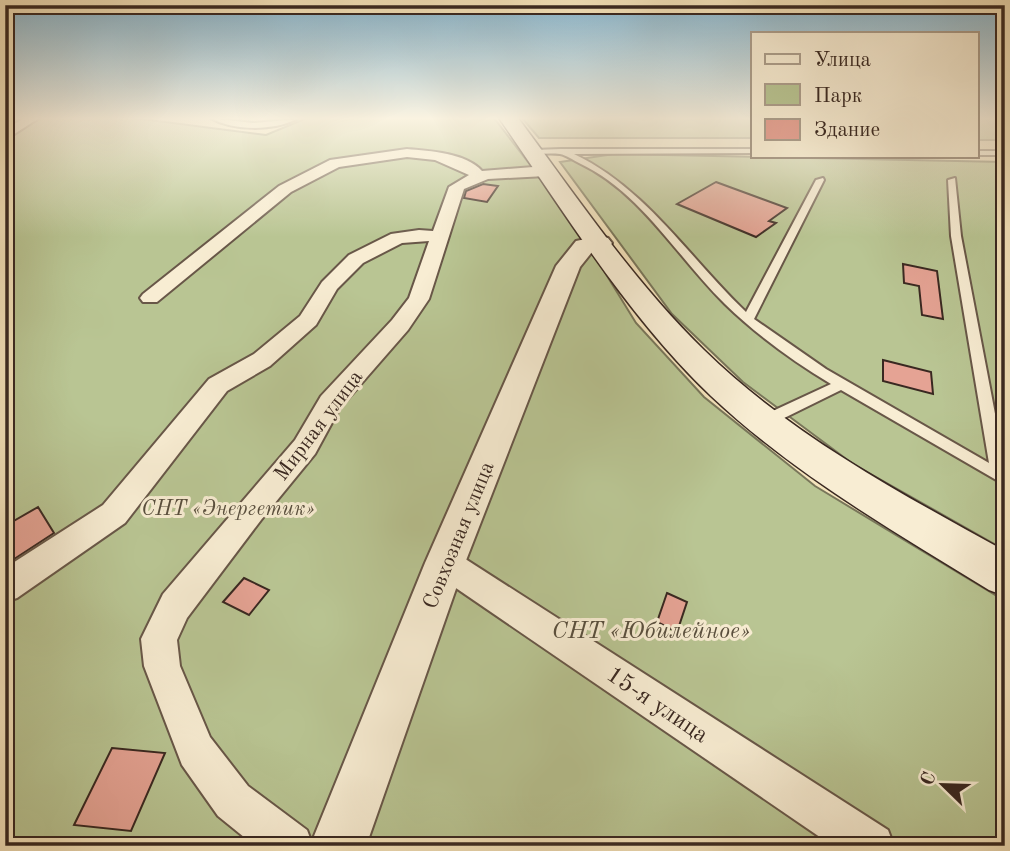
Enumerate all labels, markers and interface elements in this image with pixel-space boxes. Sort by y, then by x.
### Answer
legend [751,32,978,158]
text: Улица [814,50,871,71]
text: Парк [814,86,863,107]
text: Здание [814,120,880,141]
street label: Мирная улица [271,367,367,485]
street label: Совхозная улица [420,459,499,612]
park label: СНТ «Энергетик» [141,499,315,520]
park label: СНТ «Юбилейное» [552,620,750,644]
street label: 15-я улица [602,663,712,748]
north arrow [908,750,978,820]
text: С [918,770,941,789]

